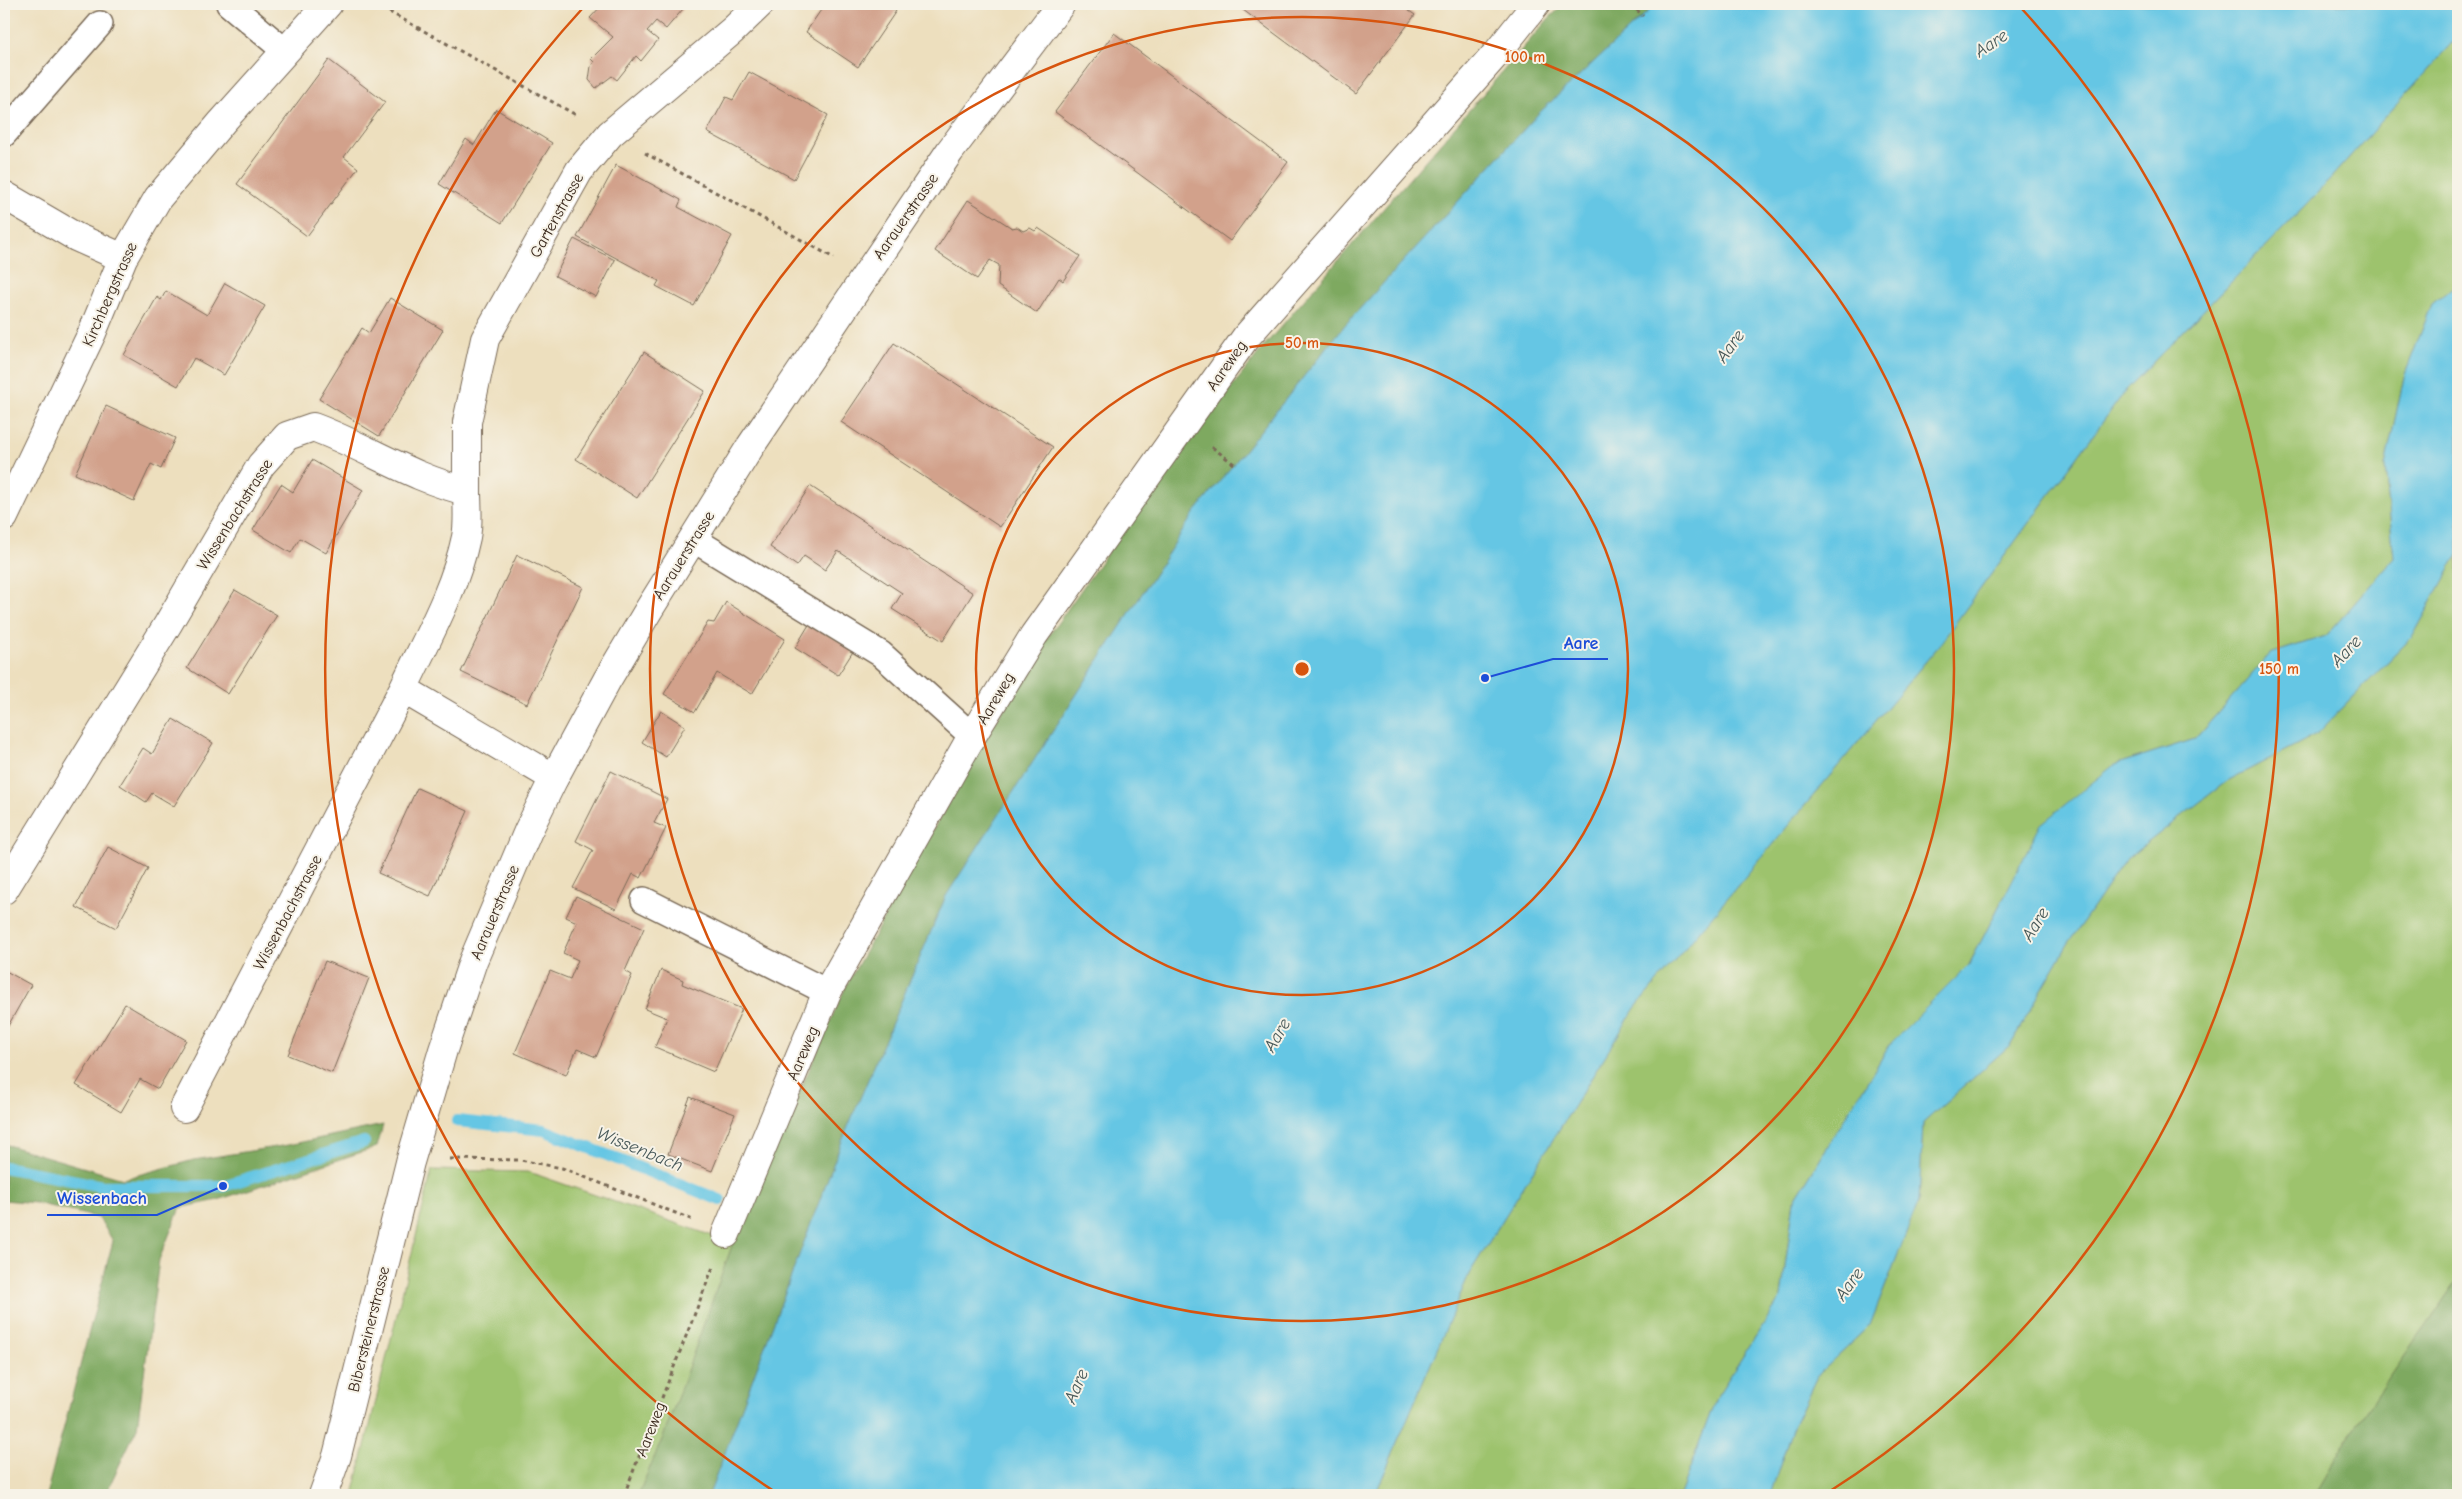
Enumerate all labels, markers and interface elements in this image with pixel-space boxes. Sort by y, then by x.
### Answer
water label: Aare [1970,25,2012,62]
text: 100 m [1505,48,1545,66]
street label: Gartenstrasse [526,170,587,261]
street label: Aarauerstrasse [869,170,942,263]
street label: Kirchbergstrasse [79,239,141,349]
water label: Aare [1711,326,1749,368]
text: 50 m [1285,334,1319,352]
street label: Aareweg [1203,337,1251,394]
street label: Wissenbachstrasse [193,456,276,573]
street label: Aarauerstrasse [649,508,718,603]
callout: Aare [1553,626,1608,659]
water label: Aare [2326,631,2366,672]
text: Aare [1564,633,1598,654]
centre of rings [1293,660,1311,678]
text: 150 m [2259,660,2299,678]
street label: Aareweg [973,669,1018,728]
street label: Wissenbachstrasse [250,852,326,973]
street label: Aarauerstrasse [467,862,523,962]
water label: Aare [2017,904,2054,946]
water label: Aare [1259,1015,1295,1057]
street label: Aareweg [783,1023,822,1083]
water label: Wissenbach [594,1123,686,1176]
callout: Wissenbach [47,1182,157,1215]
text: Wissenbach [57,1188,147,1209]
water label: Aare [1830,1264,1868,1306]
street label: Bibersteinerstrasse [345,1265,393,1394]
water label: Aare [1059,1366,1093,1408]
street label: Aareweg [632,1399,670,1459]

